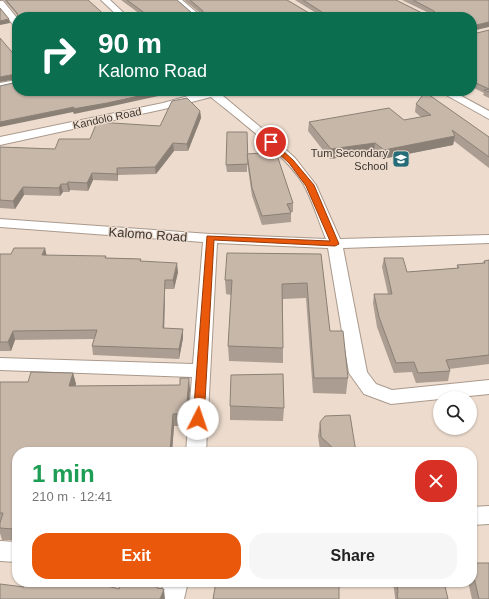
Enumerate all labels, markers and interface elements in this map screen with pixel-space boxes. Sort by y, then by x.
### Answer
icon: right [32,28,84,80]
text: 90 m [98,28,162,59]
text: Kalomo Road [98,61,207,81]
street label: Kandolo Road [72,105,142,131]
pin [254,125,288,159]
icon: arrive [260,131,282,153]
place label: Tum Secondary School [311,147,388,172]
school or university icon: Tum Secondary School [391,149,411,169]
street label: Kalomo Road [108,224,188,245]
map controls [433,391,477,435]
button: search [433,391,477,435]
position arrow [177,398,219,440]
text: 1 min [32,460,95,487]
button: close [415,460,457,502]
text: 210 m · 12:41 [32,489,112,504]
button: Exit [32,533,241,579]
button: Share [249,533,457,579]

